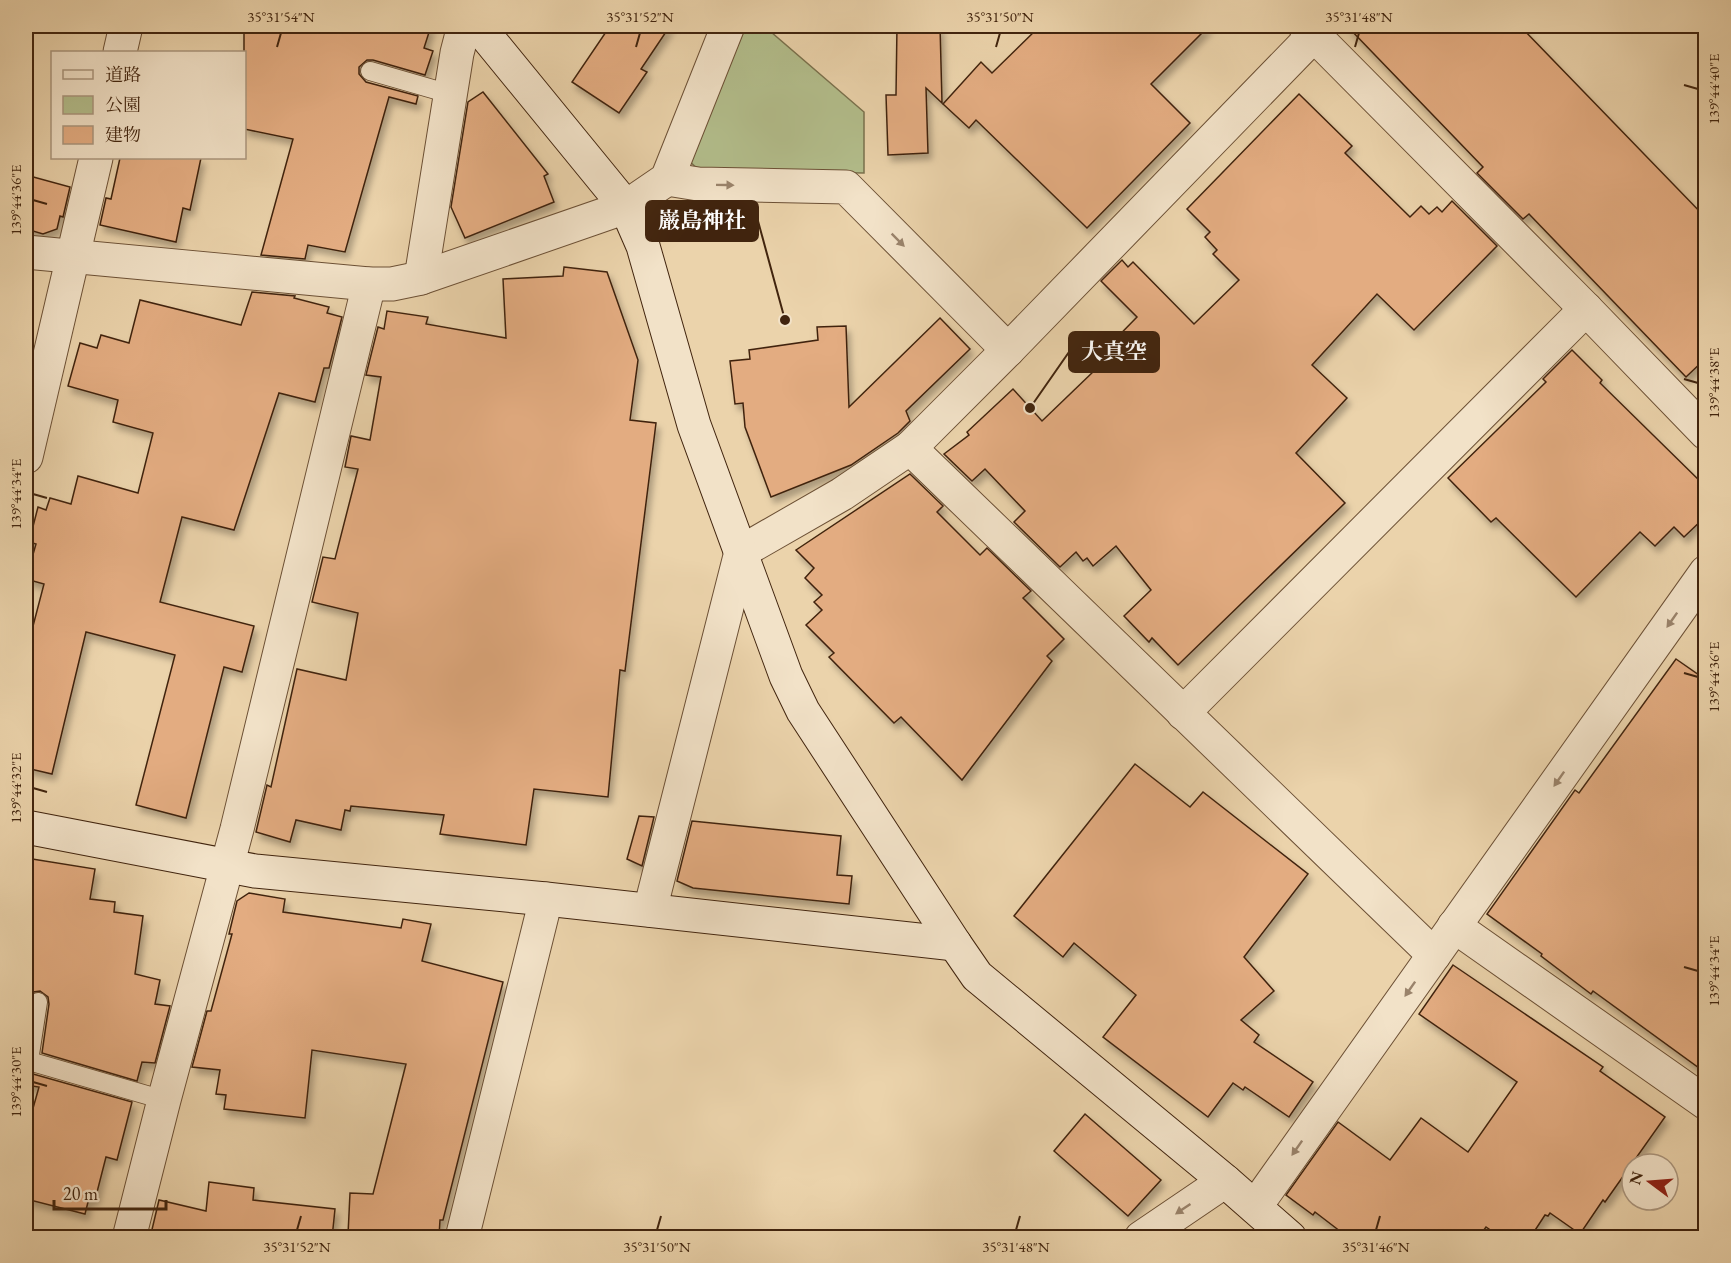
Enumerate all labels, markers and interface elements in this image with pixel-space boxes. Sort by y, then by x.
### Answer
text: 35°31'54"N [247,7,315,26]
text: 35°31'52"N [606,7,674,26]
text: 35°31'50"N [966,7,1034,26]
text: 35°31'48"N [1325,7,1393,26]
legend [51,51,246,159]
text: 139°44'40"E [1704,53,1723,125]
text: 道路 [105,63,141,86]
text: 公園 [105,93,141,116]
text: 建物 [105,123,141,146]
text: 139°44'36"E [6,164,25,236]
one-way arrow [716,180,735,189]
callout: 巌島神社 [646,201,758,241]
text: 巌島神社 [658,206,746,235]
one-way arrow [891,232,905,246]
callout: 大真空 [1069,332,1159,372]
text: 大真空 [1081,337,1147,366]
text: 139°44'38"E [1704,347,1723,419]
text: 139°44'34"E [6,458,25,530]
one-way arrow [1666,611,1678,627]
text: 139°44'36"E [1704,641,1723,713]
text: 139°44'32"E [6,752,25,824]
one-way arrow [1553,770,1565,786]
text: 139°44'34"E [1704,935,1723,1007]
one-way arrow [1404,981,1416,997]
text: 139°44'30"E [6,1046,25,1118]
one-way arrow [1291,1140,1303,1156]
north arrow [1620,1152,1680,1212]
text: N [1624,1169,1648,1187]
scale bar [54,1173,166,1211]
text: 20 m [63,1182,98,1205]
one-way arrow [1175,1203,1191,1215]
text: 35°31'52"N [263,1237,331,1256]
text: 35°31'50"N [623,1237,691,1256]
text: 35°31'48"N [982,1237,1050,1256]
text: 35°31'46"N [1342,1237,1410,1256]

